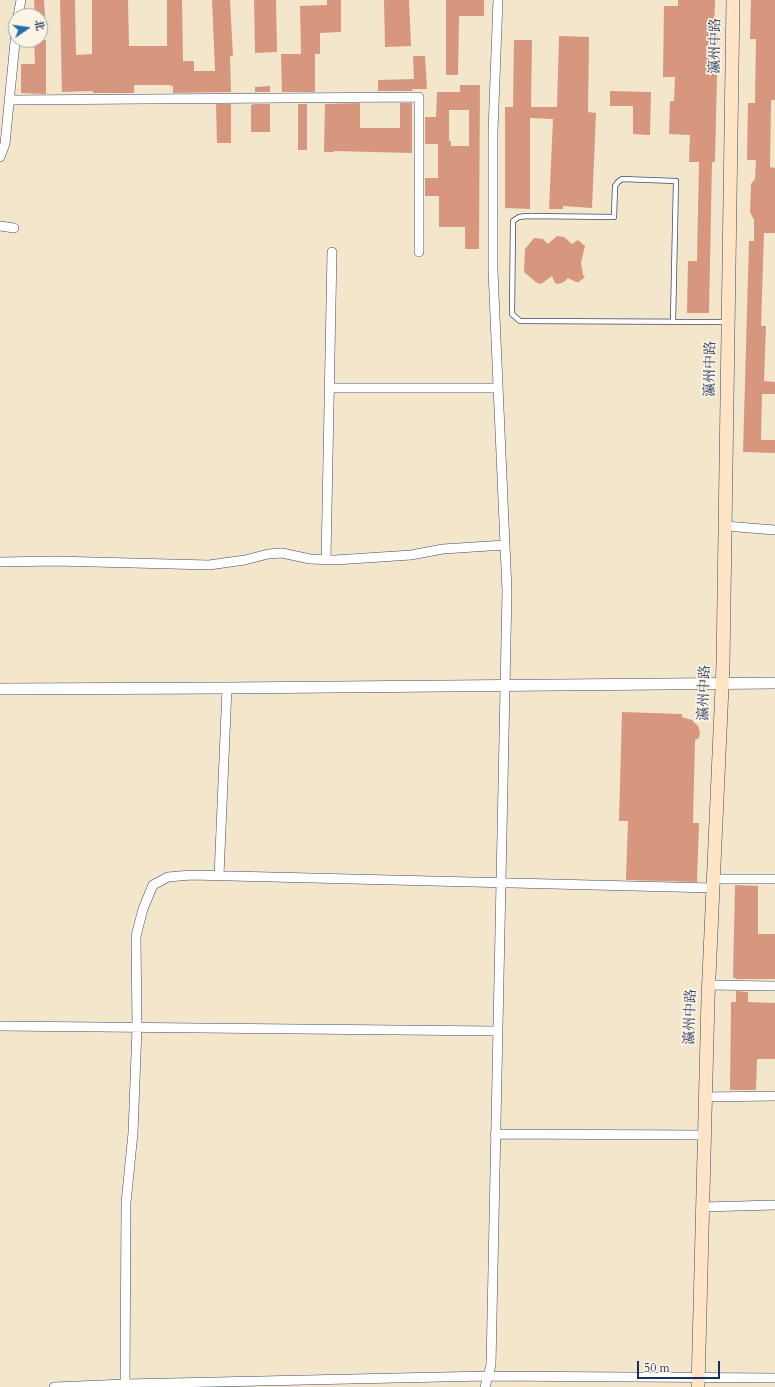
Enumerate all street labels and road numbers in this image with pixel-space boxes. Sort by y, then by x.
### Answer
street label: 瀛州中路 [707,18,725,74]
street label: 瀛州中路 [702,341,720,397]
street label: 瀛州中路 [696,665,714,721]
street label: 瀛州中路 [682,989,700,1045]

